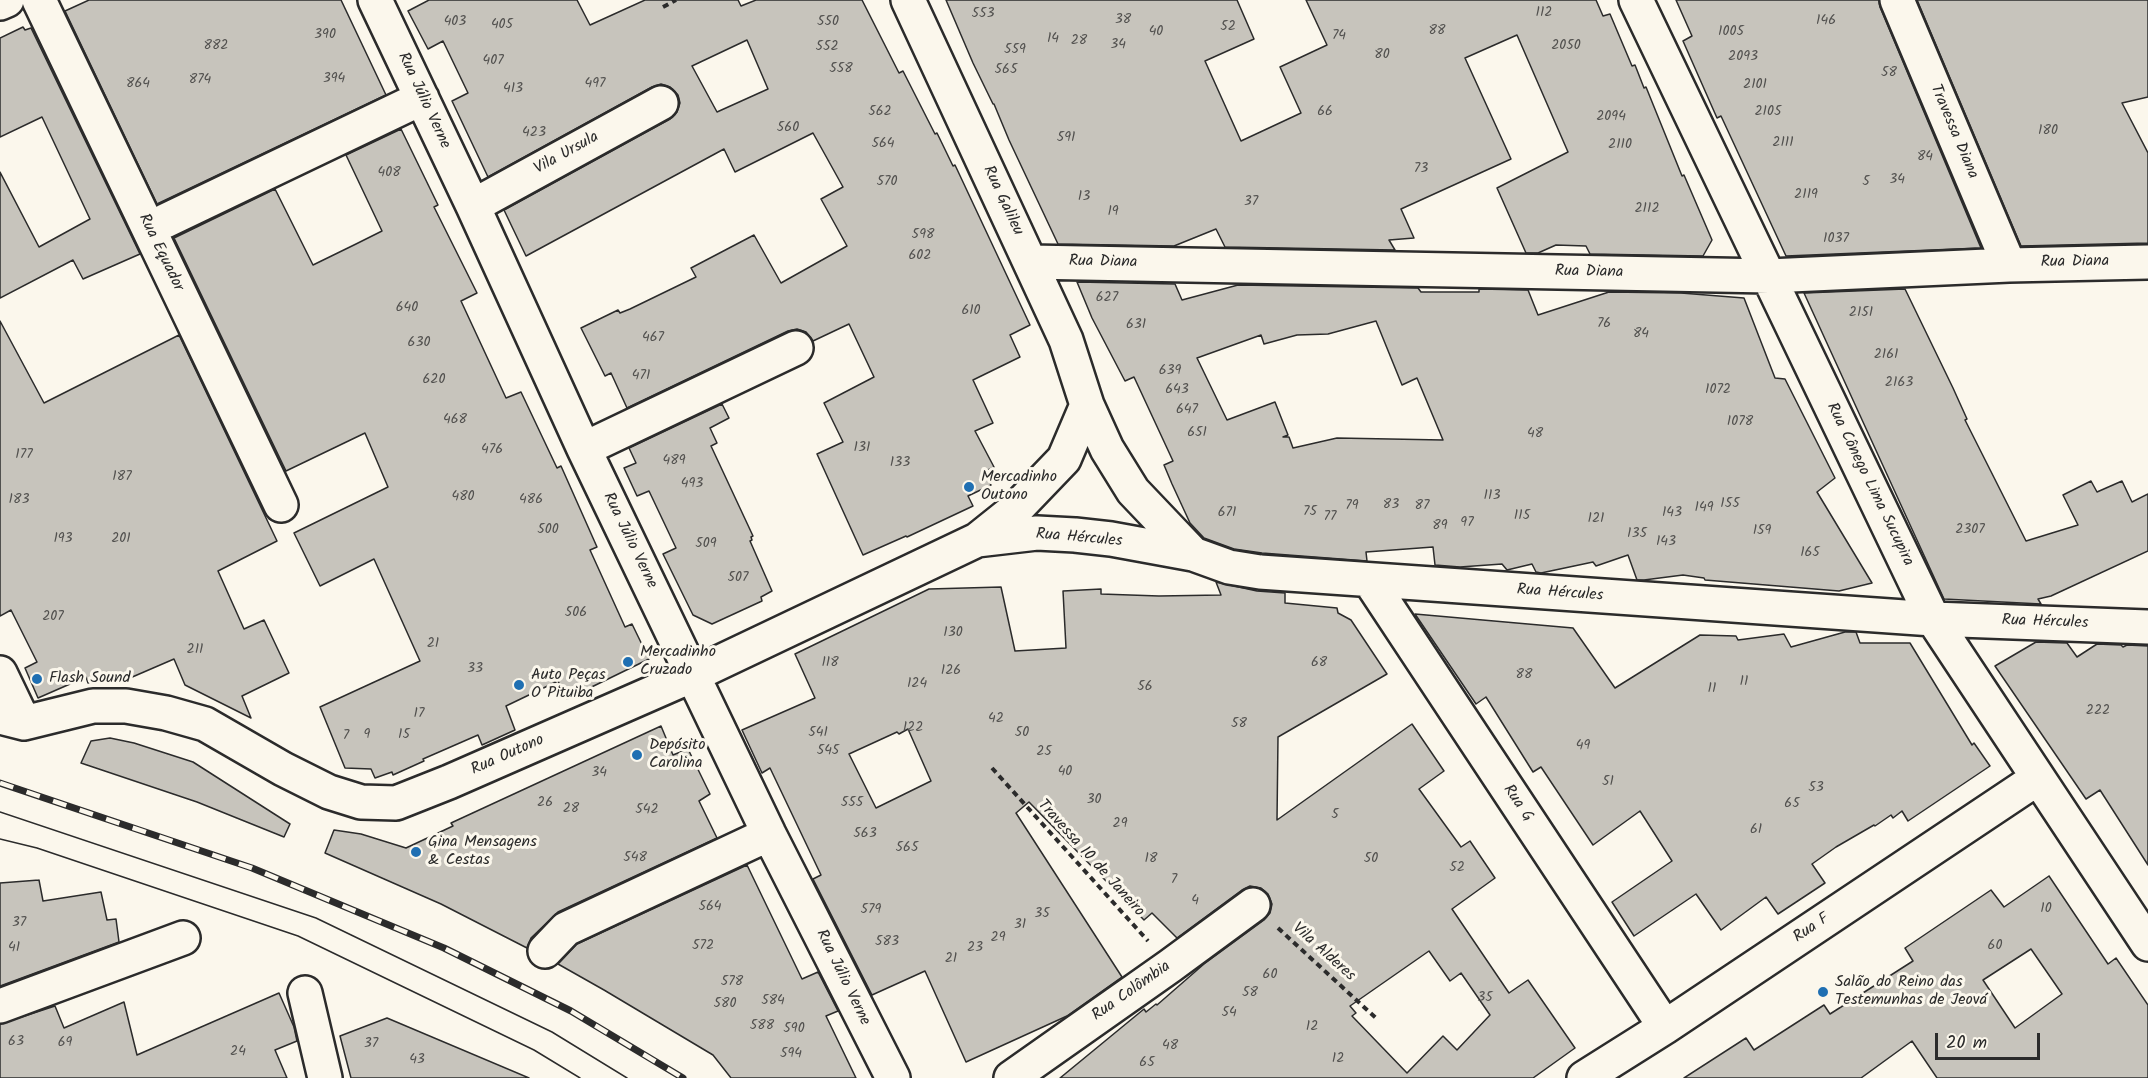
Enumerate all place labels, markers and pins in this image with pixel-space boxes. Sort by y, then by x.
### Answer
place label: Mercadinho Outono [981,468,1057,506]
marker: Mercadinho Outono [962,480,976,494]
place label: Mercadinho Cruzado [640,643,716,681]
marker: Mercadinho Cruzado [621,655,635,669]
place label: Auto Peças O Pituiba [531,666,606,704]
place label: Flash Sound [49,669,131,689]
marker: Flash Sound [30,672,44,686]
marker: Auto Peças O Pituiba [512,678,526,692]
place label: Depósito Carolina [649,736,705,774]
marker: Depósito Carolina [630,748,644,762]
place label: Gina Mensagens & Cestas [428,833,537,871]
marker: Gina Mensagens & Cestas [409,845,423,859]
place label: Salão do Reino das Testemunhas de Jeová [1835,973,1987,1011]
marker: Salão do Reino das Testemunhas de Jeová [1816,985,1830,999]

